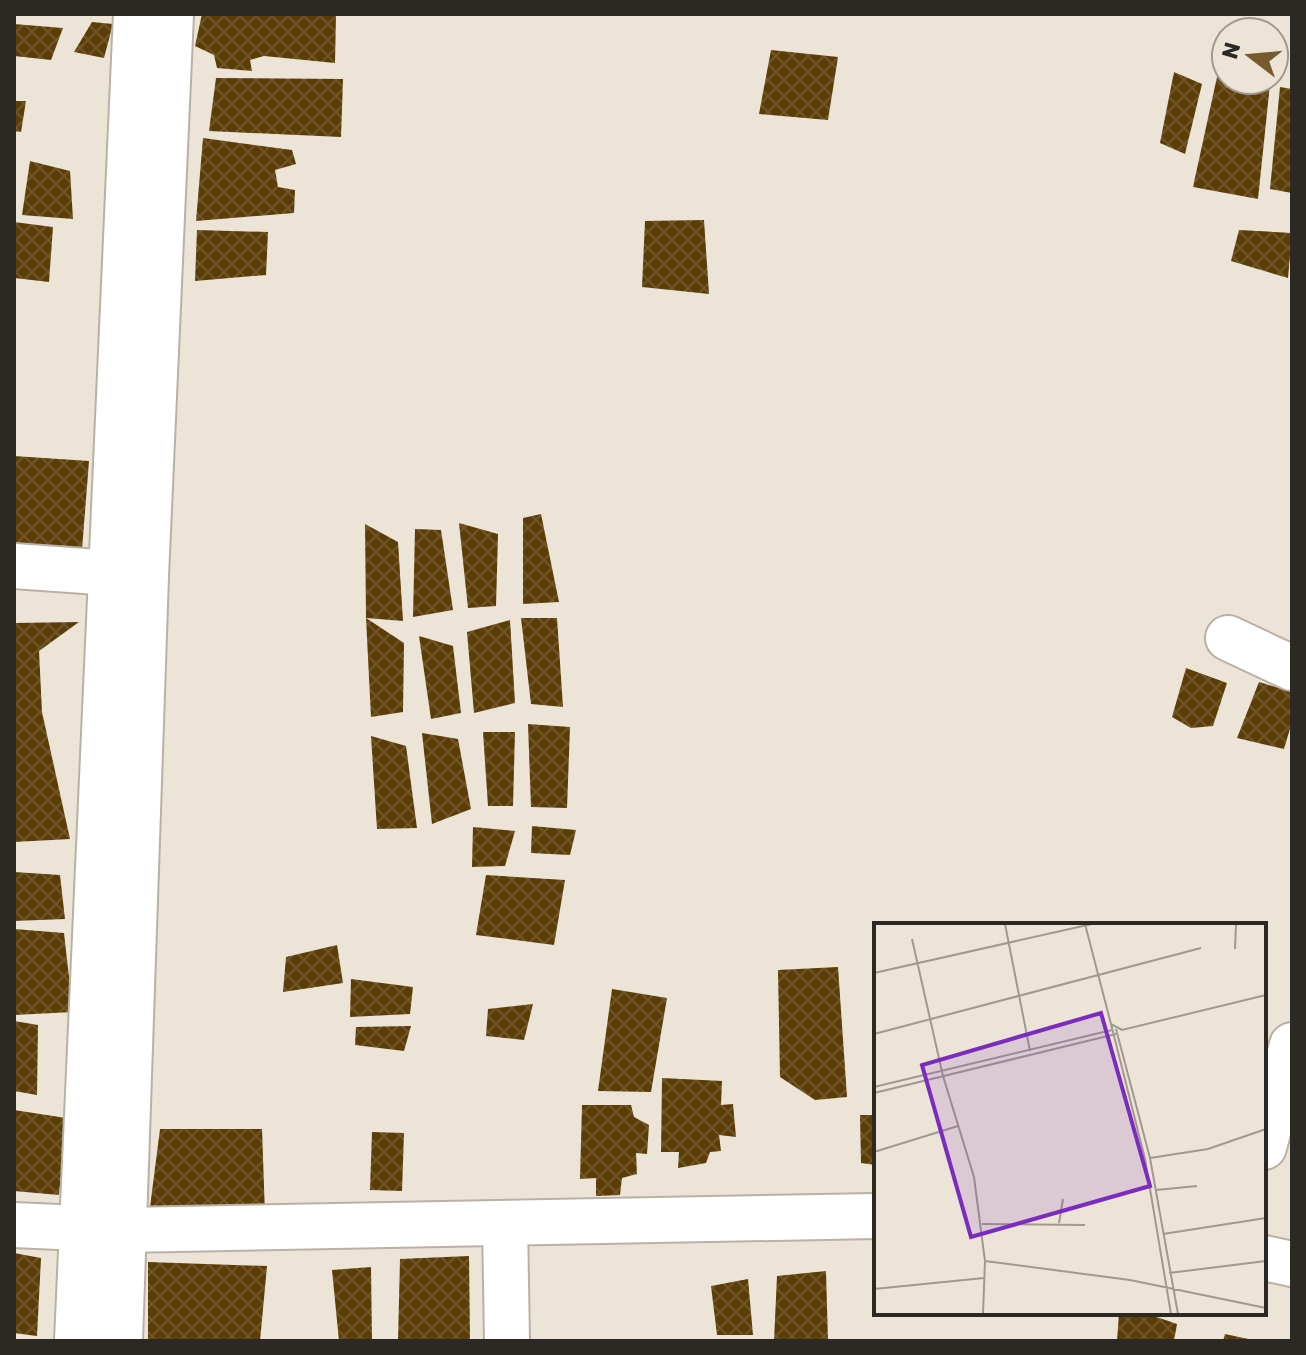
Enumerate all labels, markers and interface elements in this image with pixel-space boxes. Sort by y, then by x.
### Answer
north arrow [1210,16,1290,96]
text: N [1216,39,1246,62]
inset map [874,923,1266,1315]

